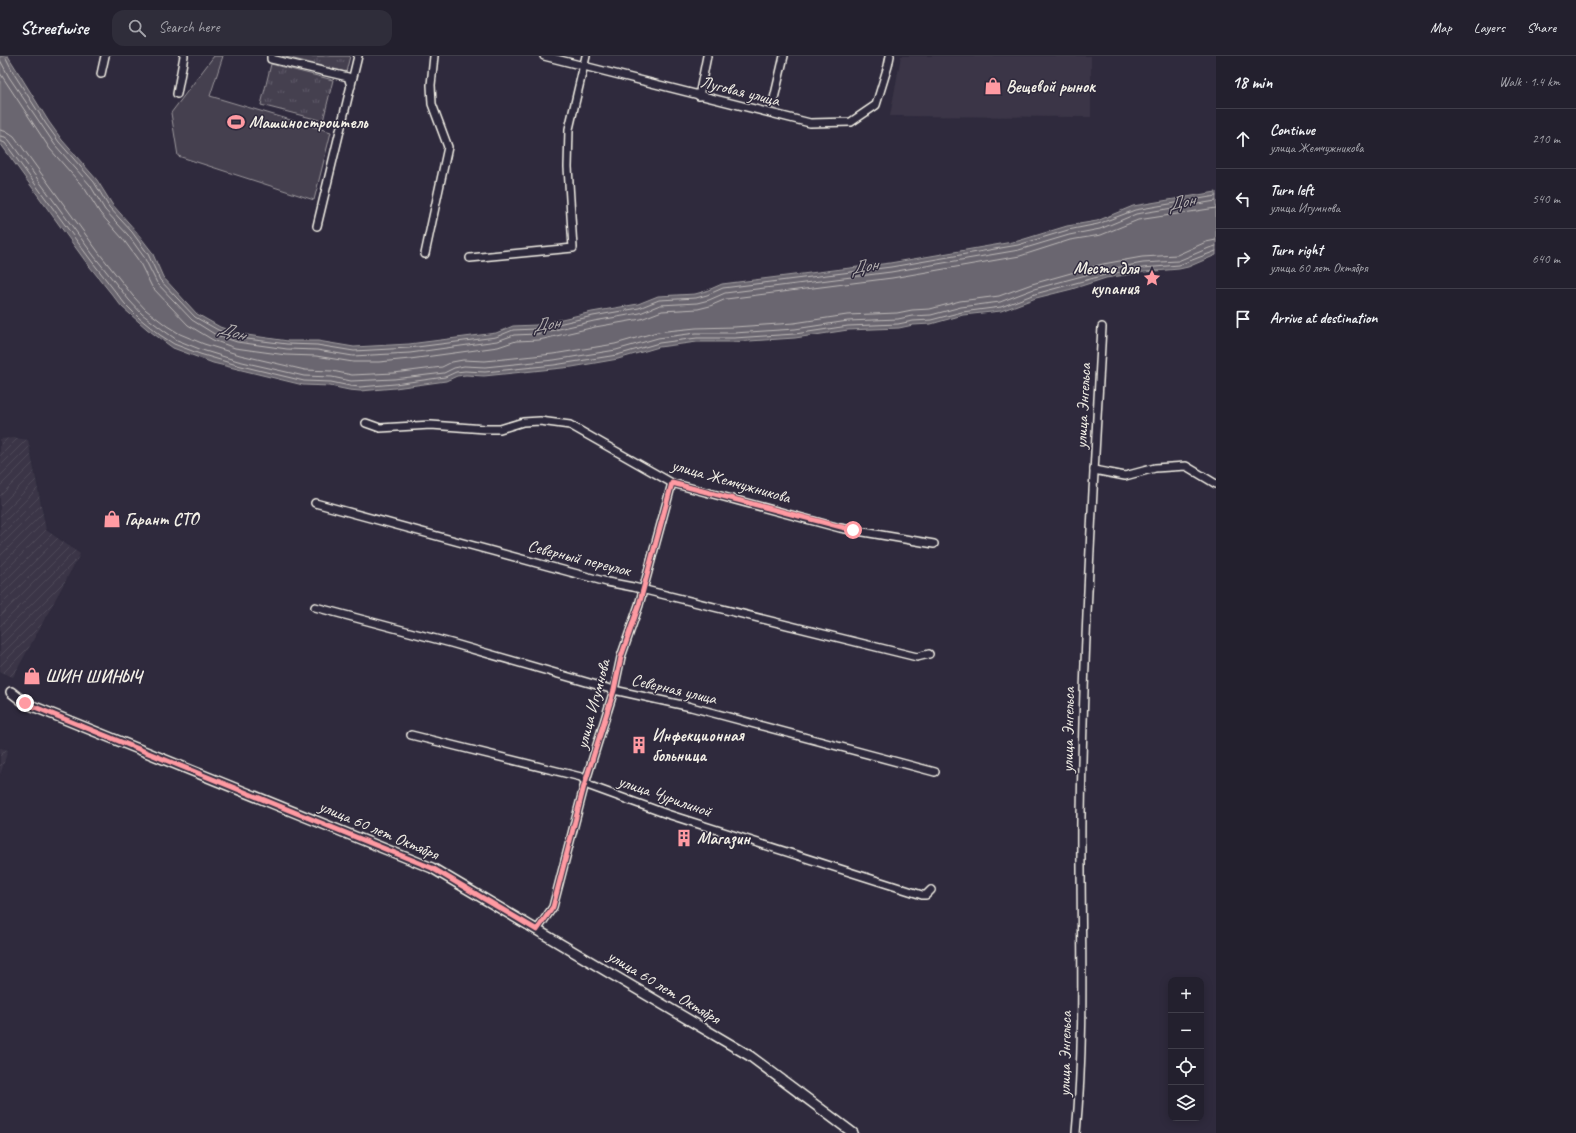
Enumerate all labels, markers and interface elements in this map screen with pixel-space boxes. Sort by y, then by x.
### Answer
search box [112,10,392,46]
text: Streetwise [20,16,88,40]
icon: search [126,17,148,39]
text: Search here [158,18,220,37]
text: Map [1430,19,1452,36]
text: Layers [1474,19,1505,36]
text: Share [1527,19,1556,36]
street label: Луговая улица [698,71,783,111]
text: 18 min [1232,72,1272,93]
text: Walk · 1.4 km [1499,74,1560,90]
shop icon: Вещевой рынок [983,76,1003,96]
place label: Вещевой рынок [1006,76,1096,97]
sports icon: Машиностроитель [226,112,246,132]
place label: Машиностроитель [249,112,369,133]
text: Continue [1270,121,1315,140]
icon: ahead [1232,128,1254,150]
text: 210 m [1532,131,1560,147]
text: улица Жемчужникова [1270,140,1364,156]
text: Turn left [1270,181,1313,200]
water label: Дон [1164,188,1199,216]
icon: left [1232,188,1254,210]
text: 540 m [1532,191,1560,207]
text: улица Игумнова [1270,200,1340,216]
text: Turn right [1270,241,1323,260]
icon: right [1232,248,1254,270]
text: 640 m [1532,251,1560,267]
water label: Дон [848,252,882,279]
place label: Место для купания [1073,258,1140,299]
text: улица 60 лет Октября [1270,260,1368,276]
place icon: Место для купания [1142,268,1162,288]
icon: arrive [1232,308,1254,330]
text: Arrive at destination [1270,309,1377,328]
water label: Дон [530,311,563,337]
water label: Дон [215,316,250,346]
street label: улица Энгельса [1070,362,1096,450]
street label: улица Жемчужникова [668,454,794,508]
shop icon: Гарант СТО [102,509,122,529]
place label: Гарант СТО [125,509,200,530]
route start [844,521,862,539]
street label: Северный переулок [525,535,634,581]
street label: улица Игумнова [571,655,616,752]
shop icon: ШИН ШИНЫЧ [22,666,42,686]
place label: ШИН ШИНЫЧ [45,666,144,687]
street label: Северная улица [629,669,720,709]
street label: улица Энгельса [1057,686,1079,774]
route end [16,694,34,712]
place label: Инфекционная больница [652,725,745,766]
building icon: Инфекционная больница [629,735,649,755]
street label: улица Чурилиной [615,770,715,822]
street label: улица 60 лет Октября [315,795,443,865]
building icon: Магазин [674,828,694,848]
place label: Магазин [697,828,751,850]
street label: улица 60 лет Октября [603,945,725,1029]
map controls [1168,977,1204,1121]
button: + [1168,977,1204,1013]
street label: улица Энгельса [1054,1010,1076,1098]
button: − [1168,1013,1204,1049]
button: locate [1168,1049,1204,1085]
button: layers [1168,1085,1204,1121]

